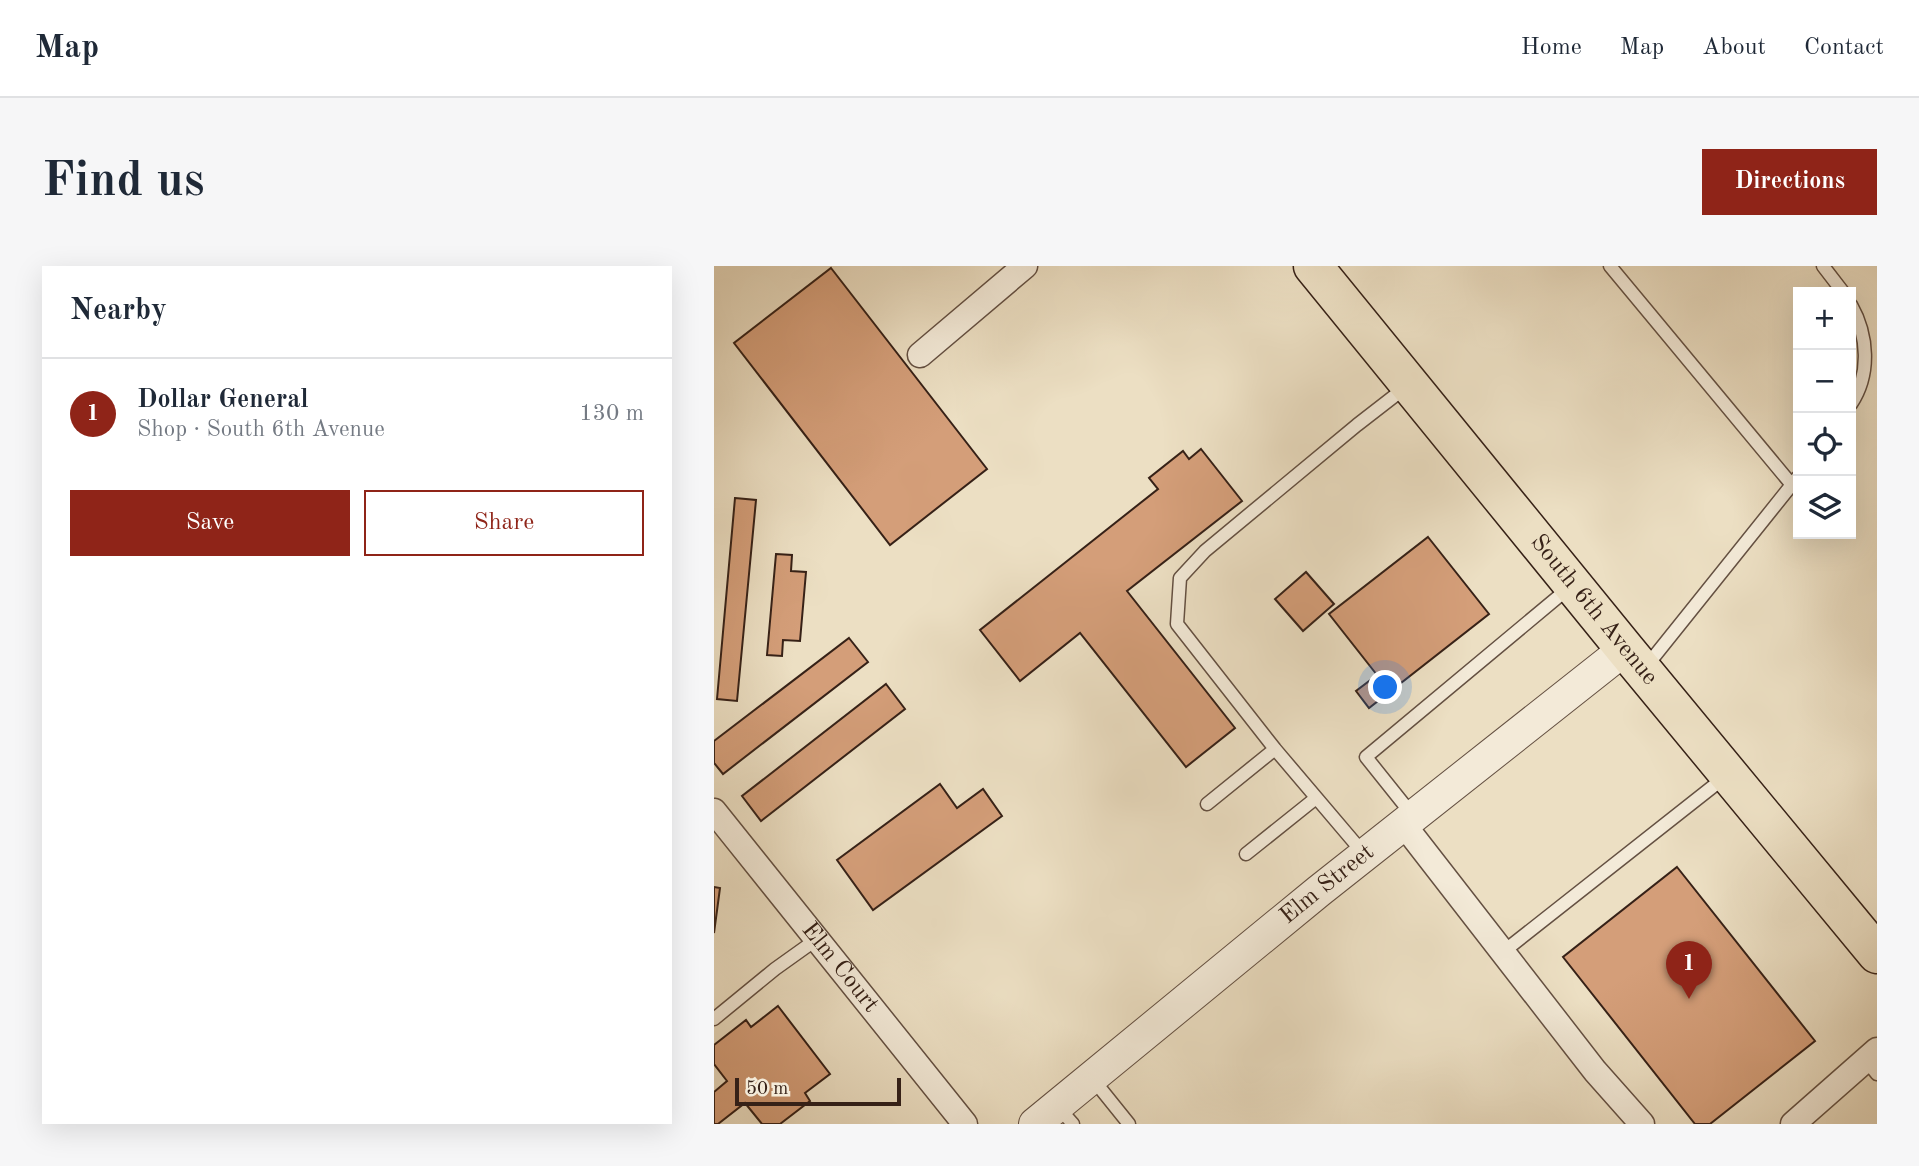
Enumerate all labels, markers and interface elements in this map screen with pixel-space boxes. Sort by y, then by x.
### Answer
text: Map [35,32,99,65]
text: Home [1521,36,1582,60]
text: Map [1620,36,1664,60]
text: About [1702,36,1766,60]
text: Contact [1804,36,1884,60]
button: Directions [1702,149,1877,215]
text: Find us [42,158,205,207]
map controls [1793,287,1856,539]
button: + [1793,287,1856,350]
text: Nearby [70,296,167,326]
button: − [1793,350,1856,413]
text: Dollar General [137,387,309,413]
text: 1 [86,402,100,425]
text: 130 m [579,402,644,425]
button: locate [1793,413,1856,476]
text: Shop · South 6th Avenue [137,418,385,441]
button: layers [1793,476,1856,539]
button: Save [70,490,350,556]
button: Share [364,490,644,556]
street label: South 6th Avenue [1525,530,1662,690]
your location [1368,670,1402,704]
street label: Elm Street [1276,840,1379,929]
street label: Elm Court [797,918,883,1017]
pin: 1 [1666,941,1712,999]
scale bar [735,1075,901,1107]
text: 50 m [746,1080,788,1099]

